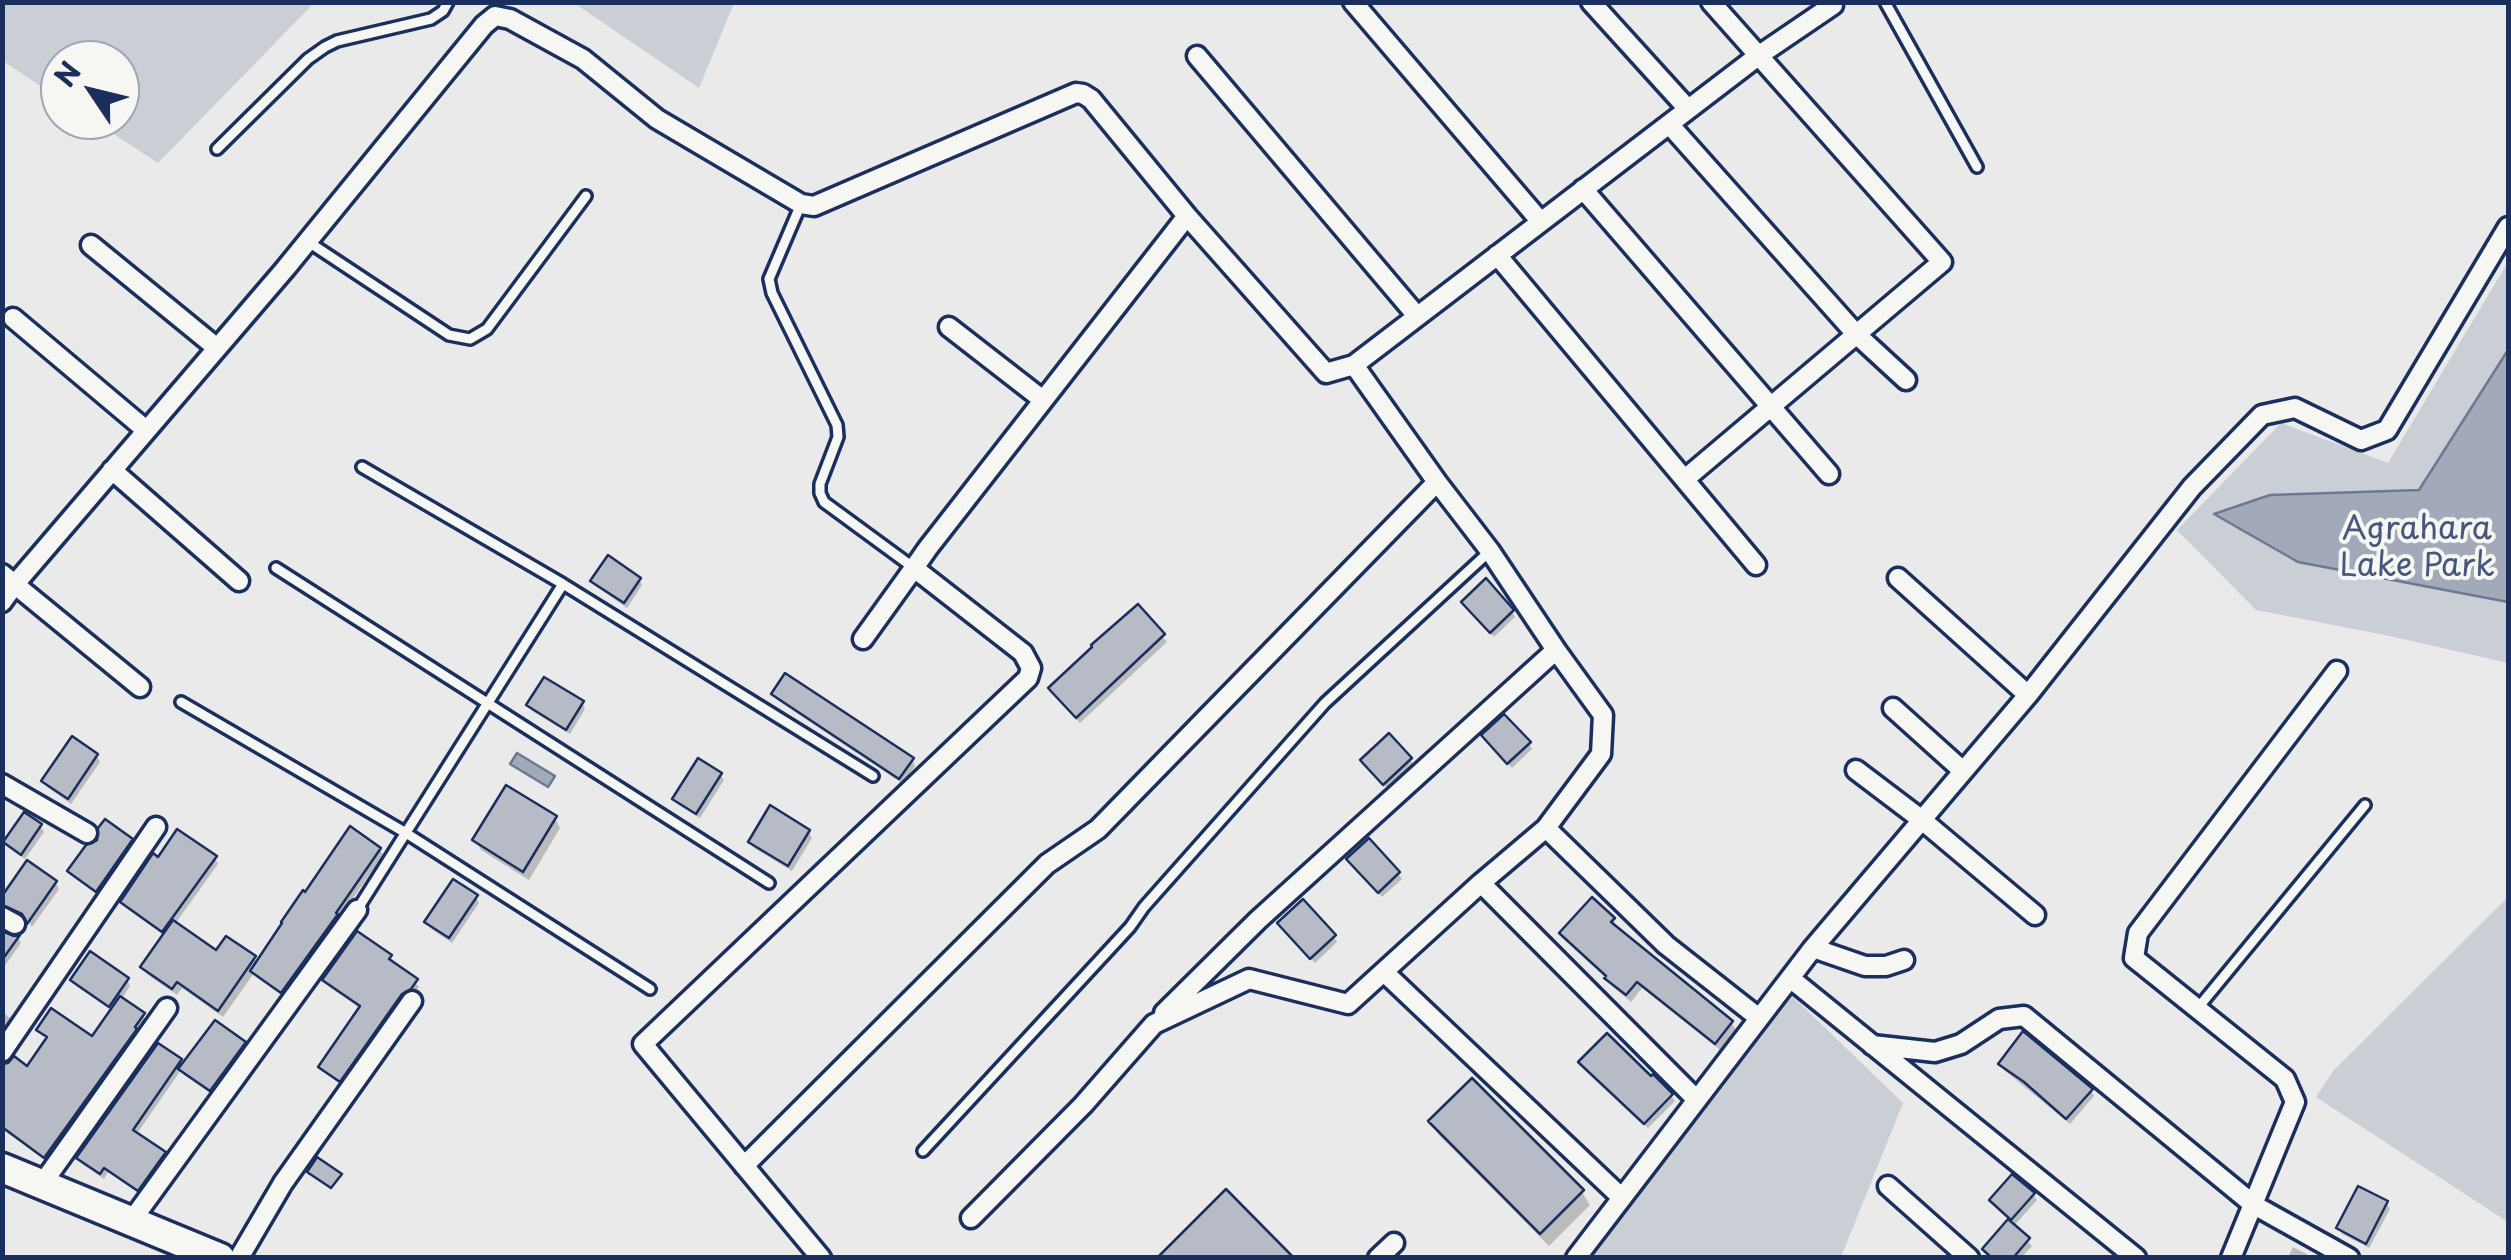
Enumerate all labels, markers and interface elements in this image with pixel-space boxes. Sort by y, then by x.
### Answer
north arrow [40,40,140,140]
text: N [43,52,91,95]
park label: Agrahara Lake Park [2339,511,2495,586]

